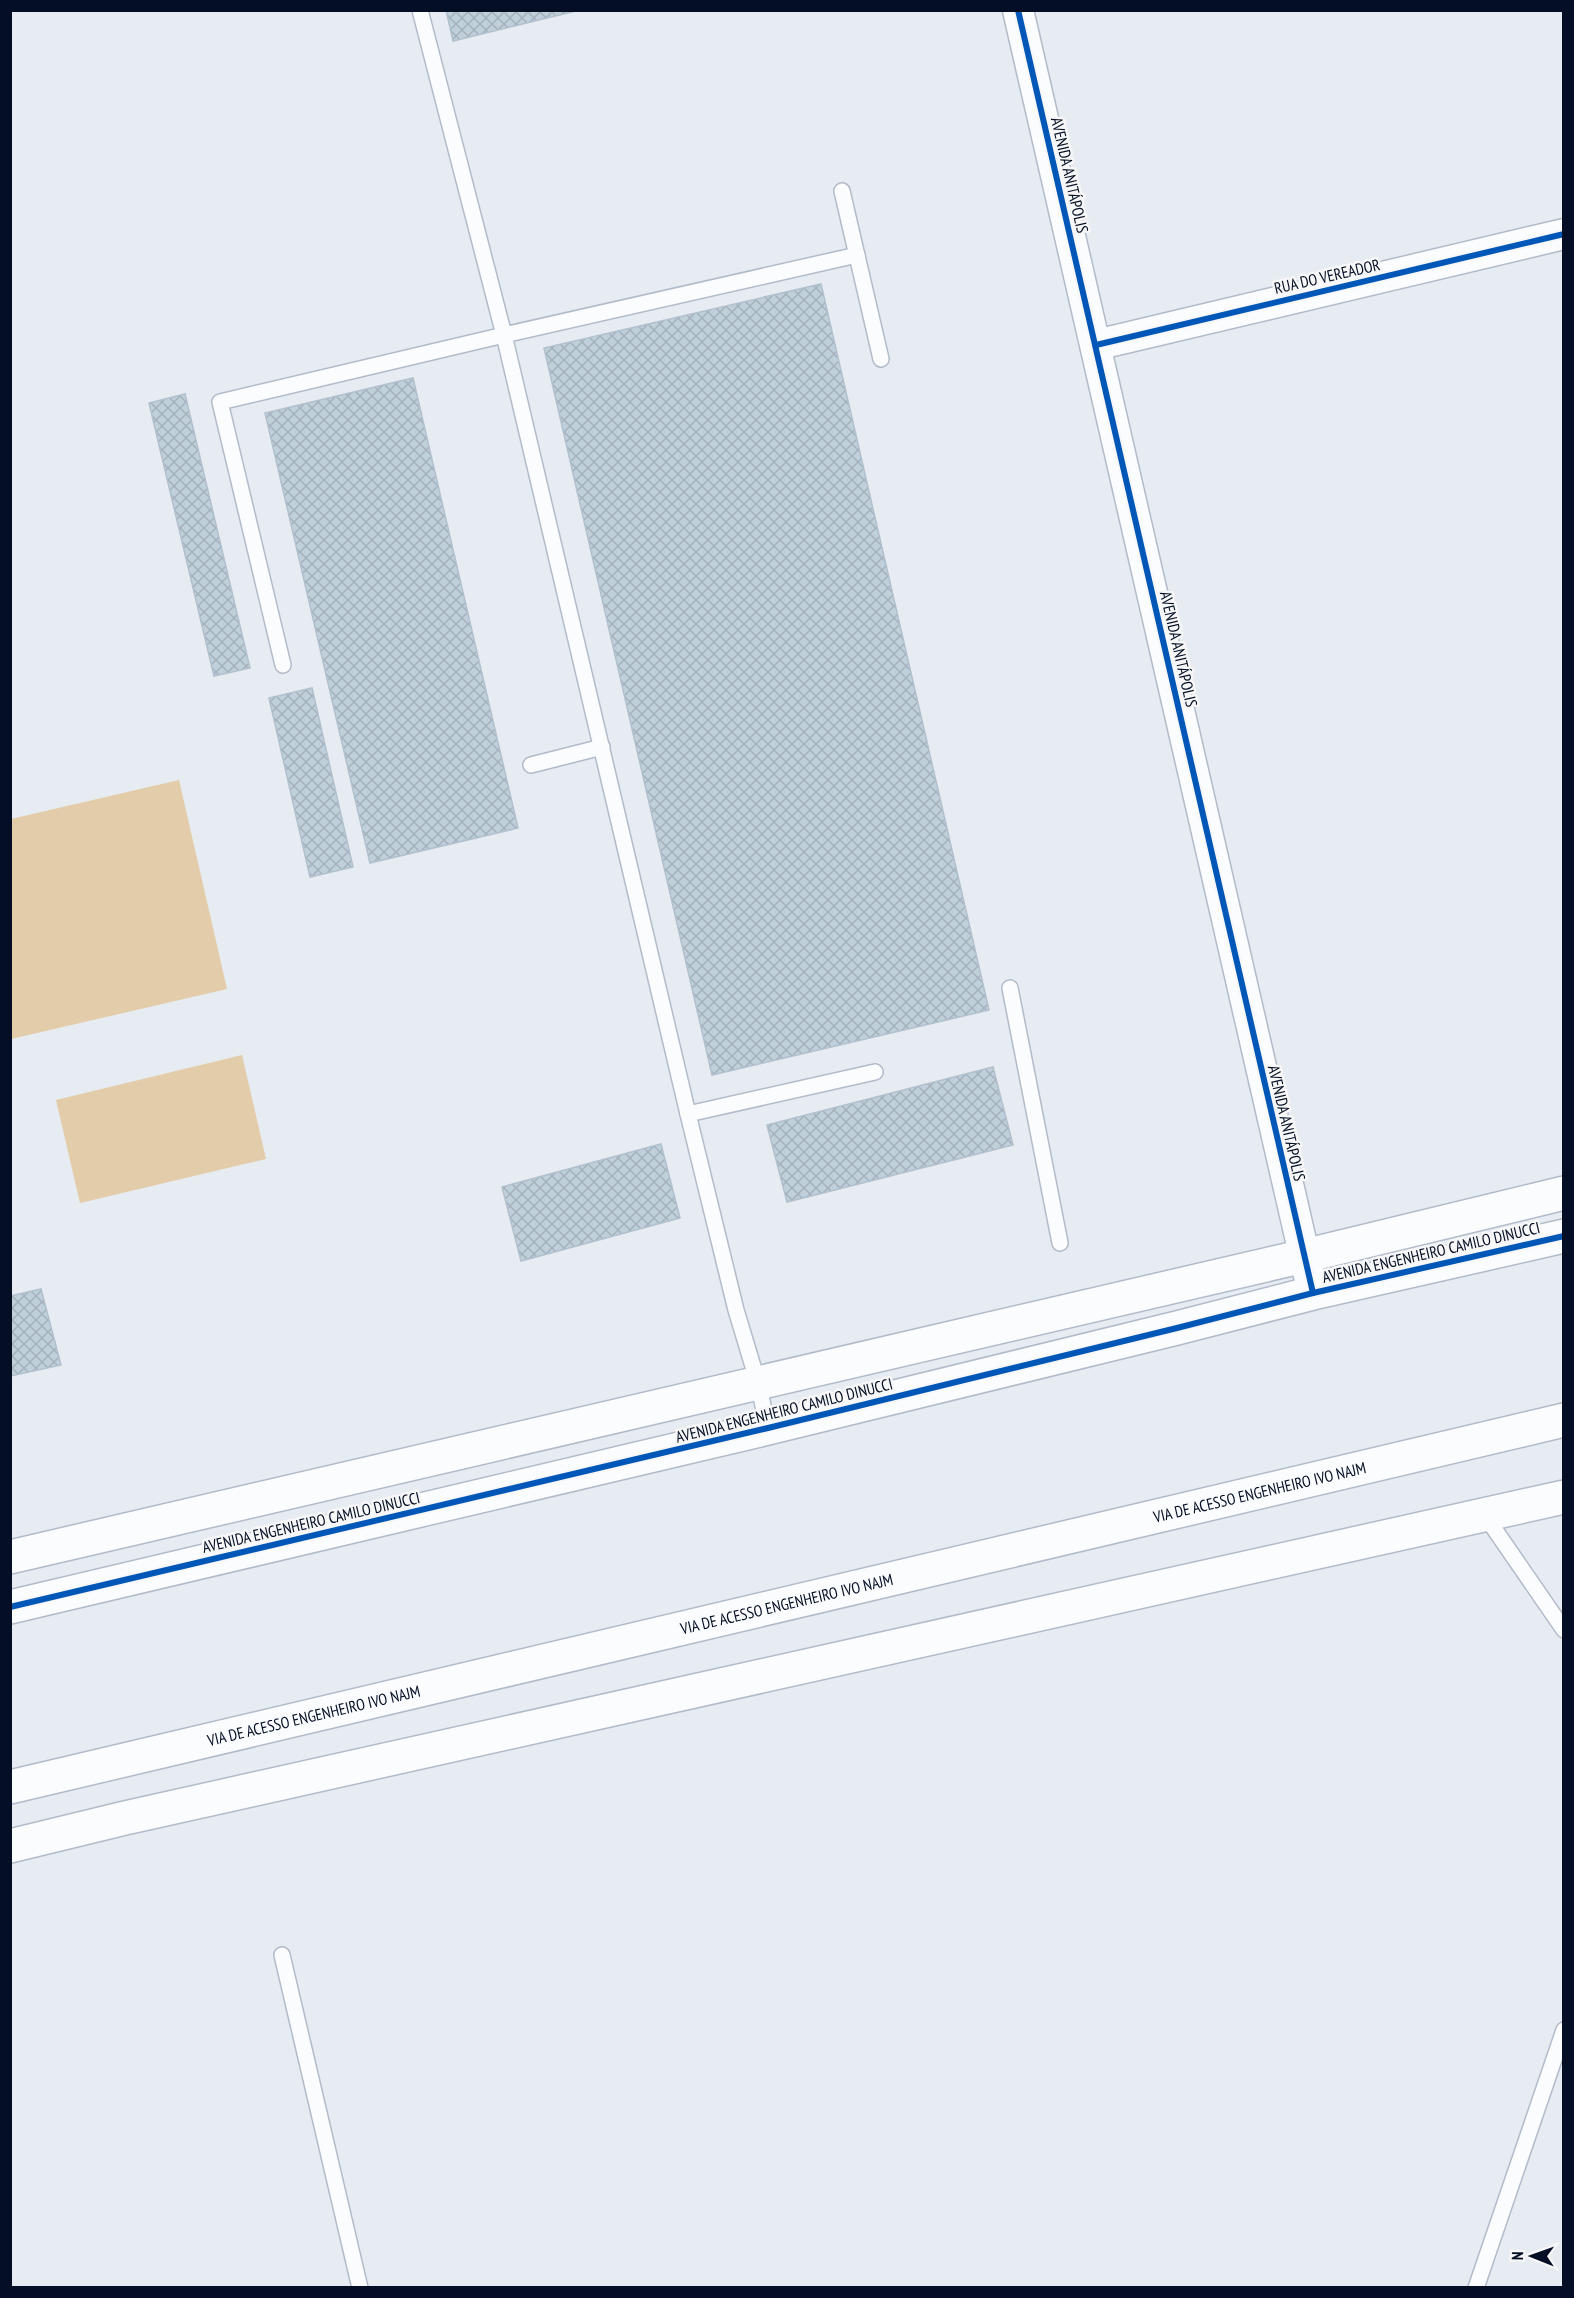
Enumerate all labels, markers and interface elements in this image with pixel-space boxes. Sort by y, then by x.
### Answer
street label: AVENIDA ANITÁPOLIS [1047,115,1093,235]
street label: RUA DO VEREADOR [1272,254,1382,298]
street label: AVENIDA ANITÁPOLIS [1156,589,1202,709]
street label: AVENIDA ANITÁPOLIS [1264,1063,1310,1183]
street label: AVENIDA ENGENHEIRO CAMILO DINUCCI [1320,1217,1542,1287]
street label: AVENIDA ENGENHEIRO CAMILO DINUCCI [673,1373,895,1447]
street label: VIA DE ACESSO ENGENHEIRO IVO NAJM [1150,1457,1368,1527]
street label: AVENIDA ENGENHEIRO CAMILO DINUCCI [200,1487,422,1557]
street label: VIA DE ACESSO ENGENHEIRO IVO NAJM [677,1569,895,1639]
street label: VIA DE ACESSO ENGENHEIRO IVO NAJM [204,1681,422,1750]
north arrow [1502,2226,1562,2286]
text: N [1507,2251,1527,2260]

